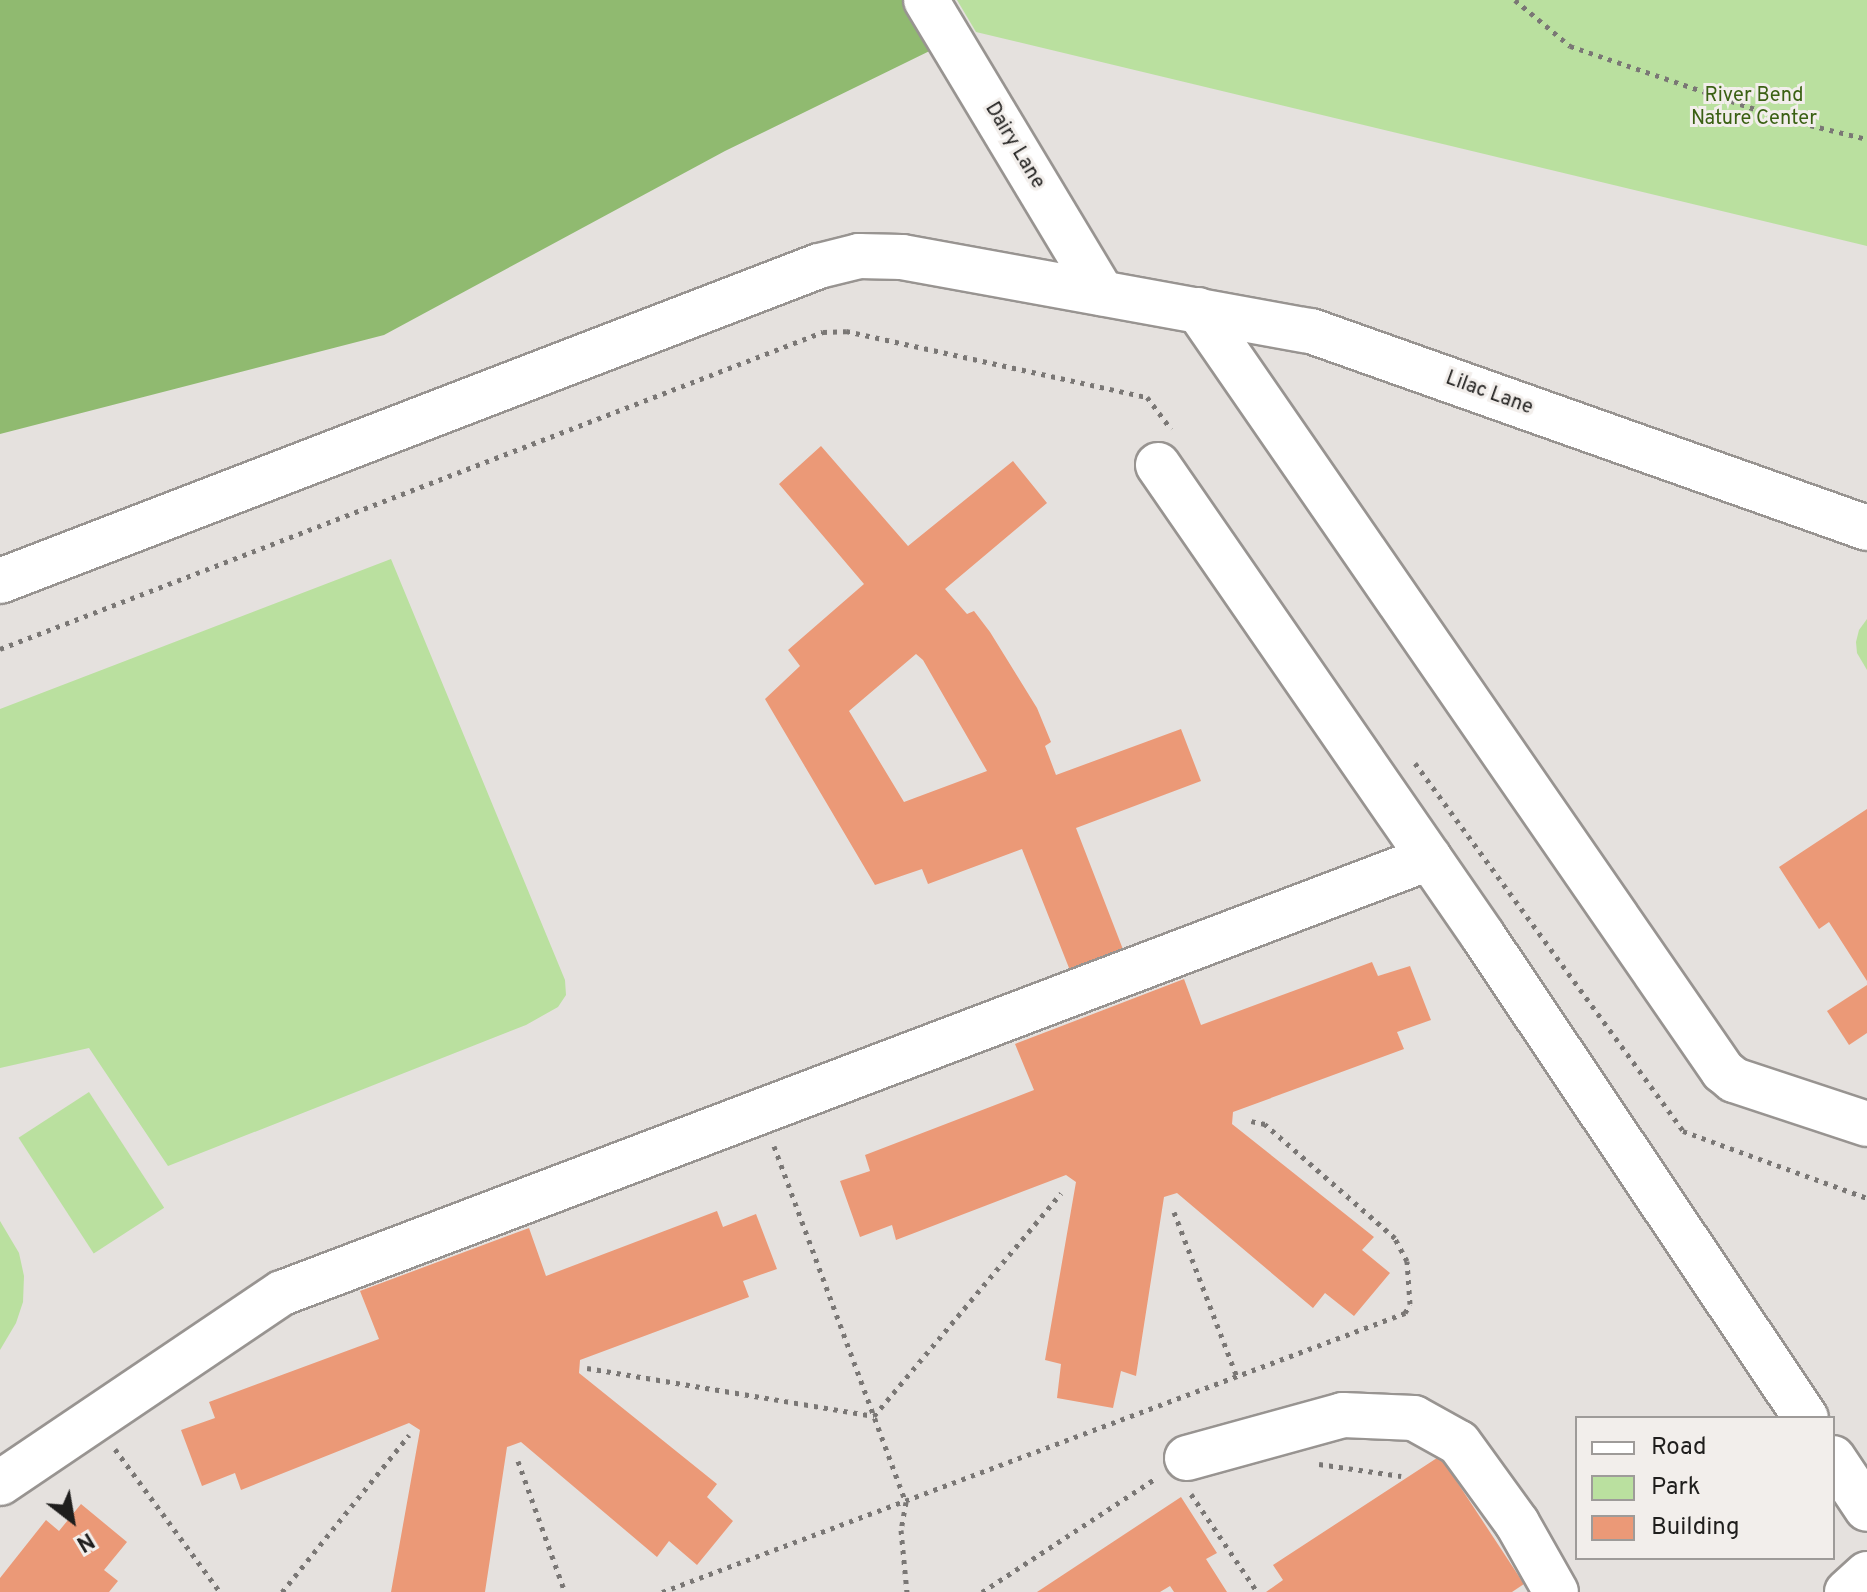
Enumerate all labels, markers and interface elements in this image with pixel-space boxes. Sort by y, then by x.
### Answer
park label: River Bend Nature Center [1691,84,1817,131]
street label: Dairy Lane [979,99,1049,193]
street label: Lilac Lane [1442,367,1536,421]
legend [1575,1416,1835,1560]
text: Road [1651,1433,1707,1463]
text: Park [1651,1473,1701,1503]
north arrow [32,1480,112,1560]
text: Building [1651,1513,1740,1543]
text: N [71,1525,98,1557]

